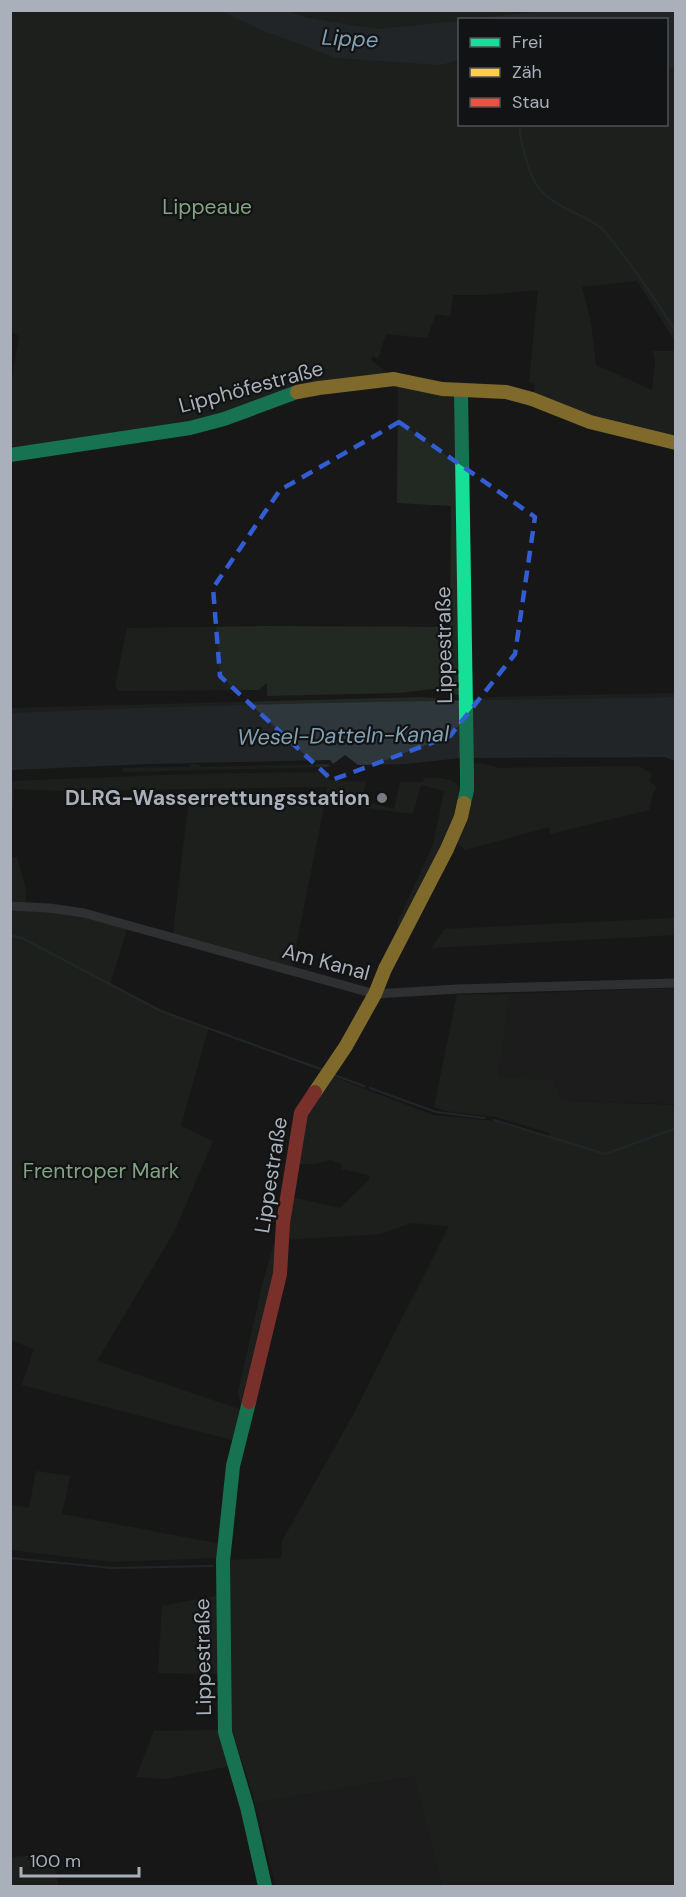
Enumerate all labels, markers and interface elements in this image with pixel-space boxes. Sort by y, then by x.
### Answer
legend [458,18,668,126]
water label: Lippe [321,23,379,54]
text: Frei [512,30,543,54]
text: Zäh [512,60,542,84]
text: Stau [512,90,550,114]
park label: Lippeaue [162,193,252,221]
street label: Lipphöfestraße [176,354,326,420]
street label: Lippestraße [429,586,459,704]
water label: Wesel-Datteln-Kanal [237,719,450,752]
place label: DLRG-Wasserrettungsstation [65,784,370,812]
marker: DLRG-Wasserrettungsstation [375,791,389,805]
street label: Am Kanal [279,937,373,987]
street label: Lippestraße [248,1115,294,1235]
park label: Frentroper Mark [23,1157,180,1185]
street label: Lippestraße [188,1598,218,1716]
scale bar [21,1840,140,1878]
text: 100 m [30,1849,81,1873]

